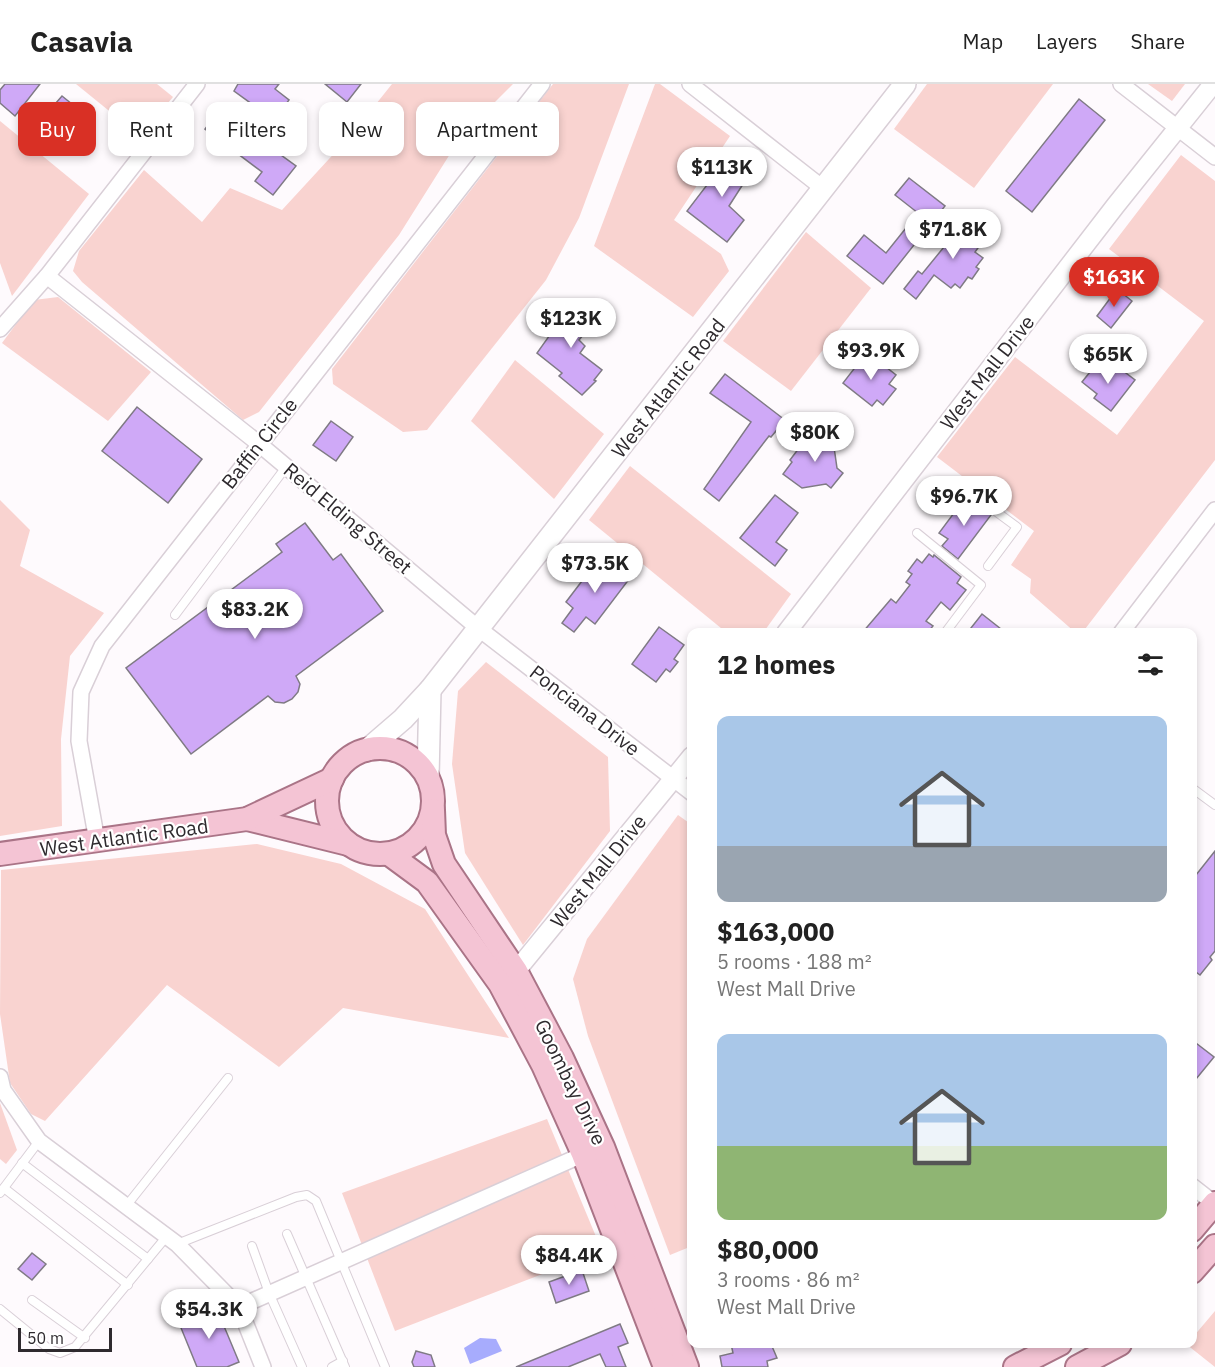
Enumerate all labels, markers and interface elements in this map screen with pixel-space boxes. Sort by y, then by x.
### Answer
text: Casavia [30,23,133,60]
text: Map [963,27,1003,55]
text: Layers [1036,27,1098,55]
text: Share [1131,27,1185,55]
chip: Buy [18,102,96,156]
chip: Rent [108,102,194,156]
chip: Filters [206,102,307,156]
chip: New [319,102,404,156]
chip: Apartment [416,102,559,156]
pin: $113K [680,147,764,198]
text: $113K [691,153,753,180]
pin: $71.8K [904,209,1002,260]
text: $71.8K [919,215,987,242]
pin: $163K [1072,257,1156,308]
text: $163K [1083,263,1145,290]
pin: $123K [529,298,613,349]
text: $123K [540,304,602,331]
street label: West Mall Drive [934,309,1040,435]
street label: West Atlantic Road [605,313,731,463]
pin: $93.9K [822,330,920,381]
pin: $65K [1072,334,1144,385]
text: $93.9K [837,336,905,363]
text: $65K [1083,340,1133,367]
street label: Baffin Circle [215,392,303,494]
pin: $80K [779,412,851,463]
text: $80K [790,418,840,445]
street label: Reid Elding Street [278,456,418,580]
pin: $96.7K [915,476,1013,527]
text: $96.7K [930,482,998,509]
pin: $73.5K [546,543,644,594]
text: $73.5K [561,549,629,576]
pin: $83.2K [206,589,304,640]
text: $83.2K [221,595,289,622]
text: 12 homes [717,647,835,681]
icon: filters [1134,648,1167,681]
street label: Ponciana Drive [524,658,646,762]
icon: home [888,755,996,863]
street label: West Mall Drive [544,809,652,933]
street label: West Atlantic Road [38,812,210,862]
text: $163,000 [717,914,834,948]
text: 5 rooms · 188 m² [717,948,872,975]
text: West Mall Drive [717,975,856,1002]
street label: Goombay Drive [529,1014,613,1150]
icon: home [888,1073,996,1181]
text: $80,000 [717,1232,819,1266]
pin: $84.4K [520,1235,618,1286]
text: $84.4K [535,1241,603,1268]
text: 3 rooms · 86 m² [717,1266,860,1293]
pin: $54.3K [160,1289,258,1340]
text: West Mall Drive [717,1293,856,1320]
text: $54.3K [175,1295,243,1322]
scale bar [18,1325,112,1352]
text: 50 m [27,1328,64,1348]

